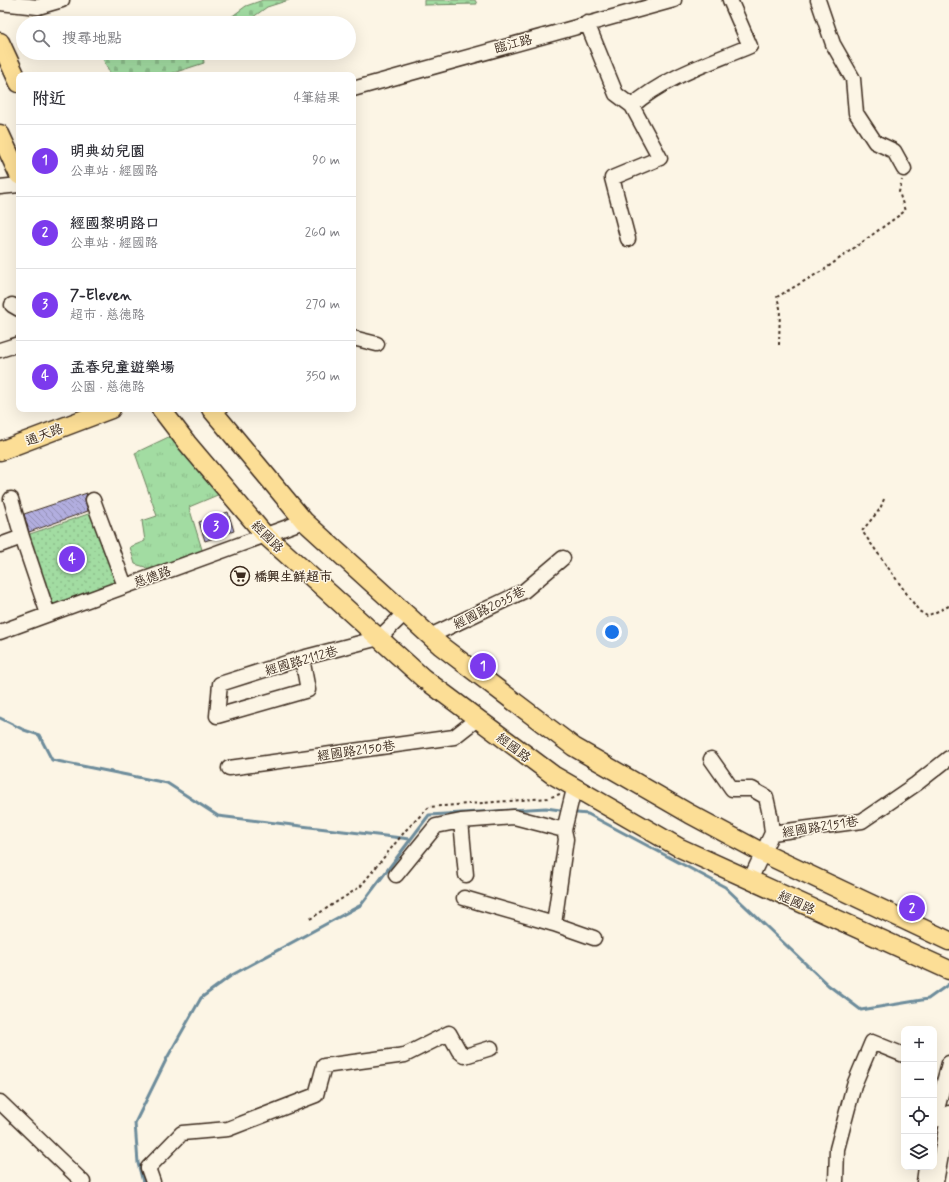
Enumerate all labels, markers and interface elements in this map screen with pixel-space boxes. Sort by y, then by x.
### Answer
search box [16,16,356,60]
icon: search [30,27,52,49]
text: 搜尋地點 [62,29,122,49]
street label: 臨江路 [492,31,534,58]
text: 附近 [32,88,66,110]
text: 4筆結果 [293,90,340,107]
text: 明典幼兒園 [70,142,145,162]
text: 1 [42,152,48,169]
text: 90 m [312,152,340,169]
text: 公車站 · 經國路 [70,163,158,180]
text: 經國黎明路口 [70,214,160,234]
text: 2 [42,224,48,241]
text: 260 m [305,224,340,241]
text: 公車站 · 經國路 [70,235,158,252]
text: 7-Eleven [70,286,132,306]
text: 3 [42,296,48,313]
text: 270 m [305,296,340,313]
text: 超市 · 慈德路 [70,307,145,324]
text: 孟春兒童遊樂場 [70,358,175,378]
text: 4 [41,368,49,385]
text: 350 m [306,368,340,385]
text: 公園 · 慈德路 [70,379,145,396]
street label: 通天路 [23,420,66,450]
pin: 3 [203,511,229,541]
street label: 經國路 [247,517,287,557]
pin: 4 [59,544,85,574]
street label: 慈德路 [131,563,174,592]
supermarket icon: 橋興生鮮超市 [229,565,251,587]
place label: 橋興生鮮超市 [254,569,332,586]
street label: 經國路2035巷 [451,583,529,634]
your location [602,622,622,642]
street label: 經國路2112巷 [263,643,340,680]
pin: 1 [470,651,496,681]
street label: 經國路 [492,730,534,767]
street label: 經國路2150巷 [316,738,396,765]
street label: 經國路2151巷 [781,813,860,842]
street label: 經國路 [775,887,818,919]
pin: 2 [899,893,925,923]
map controls [901,1026,937,1170]
button: + [901,1026,937,1062]
button: − [901,1062,937,1098]
button: locate [901,1098,937,1134]
button: layers [901,1134,937,1170]

